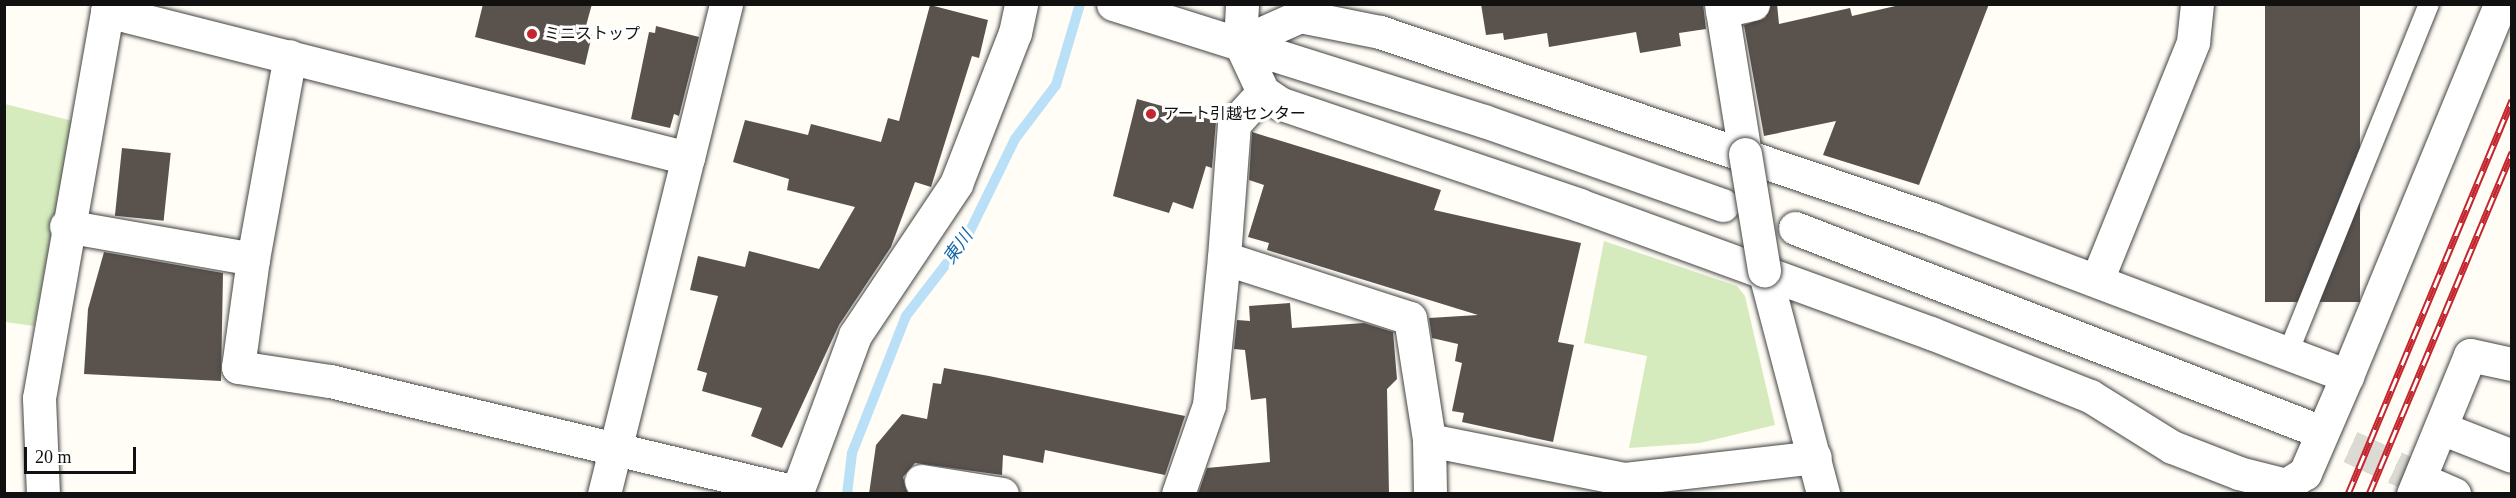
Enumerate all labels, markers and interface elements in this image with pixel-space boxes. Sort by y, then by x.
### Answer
place label: ミニストップ [544,24,640,44]
marker: ミニストップ [525,27,539,41]
place label: アート引越センター [1163,104,1306,124]
marker: アート引越センター [1144,107,1158,121]
water label: 東川 [939,226,977,268]
scale bar [27,435,140,473]
text: 20 m [35,447,72,467]

